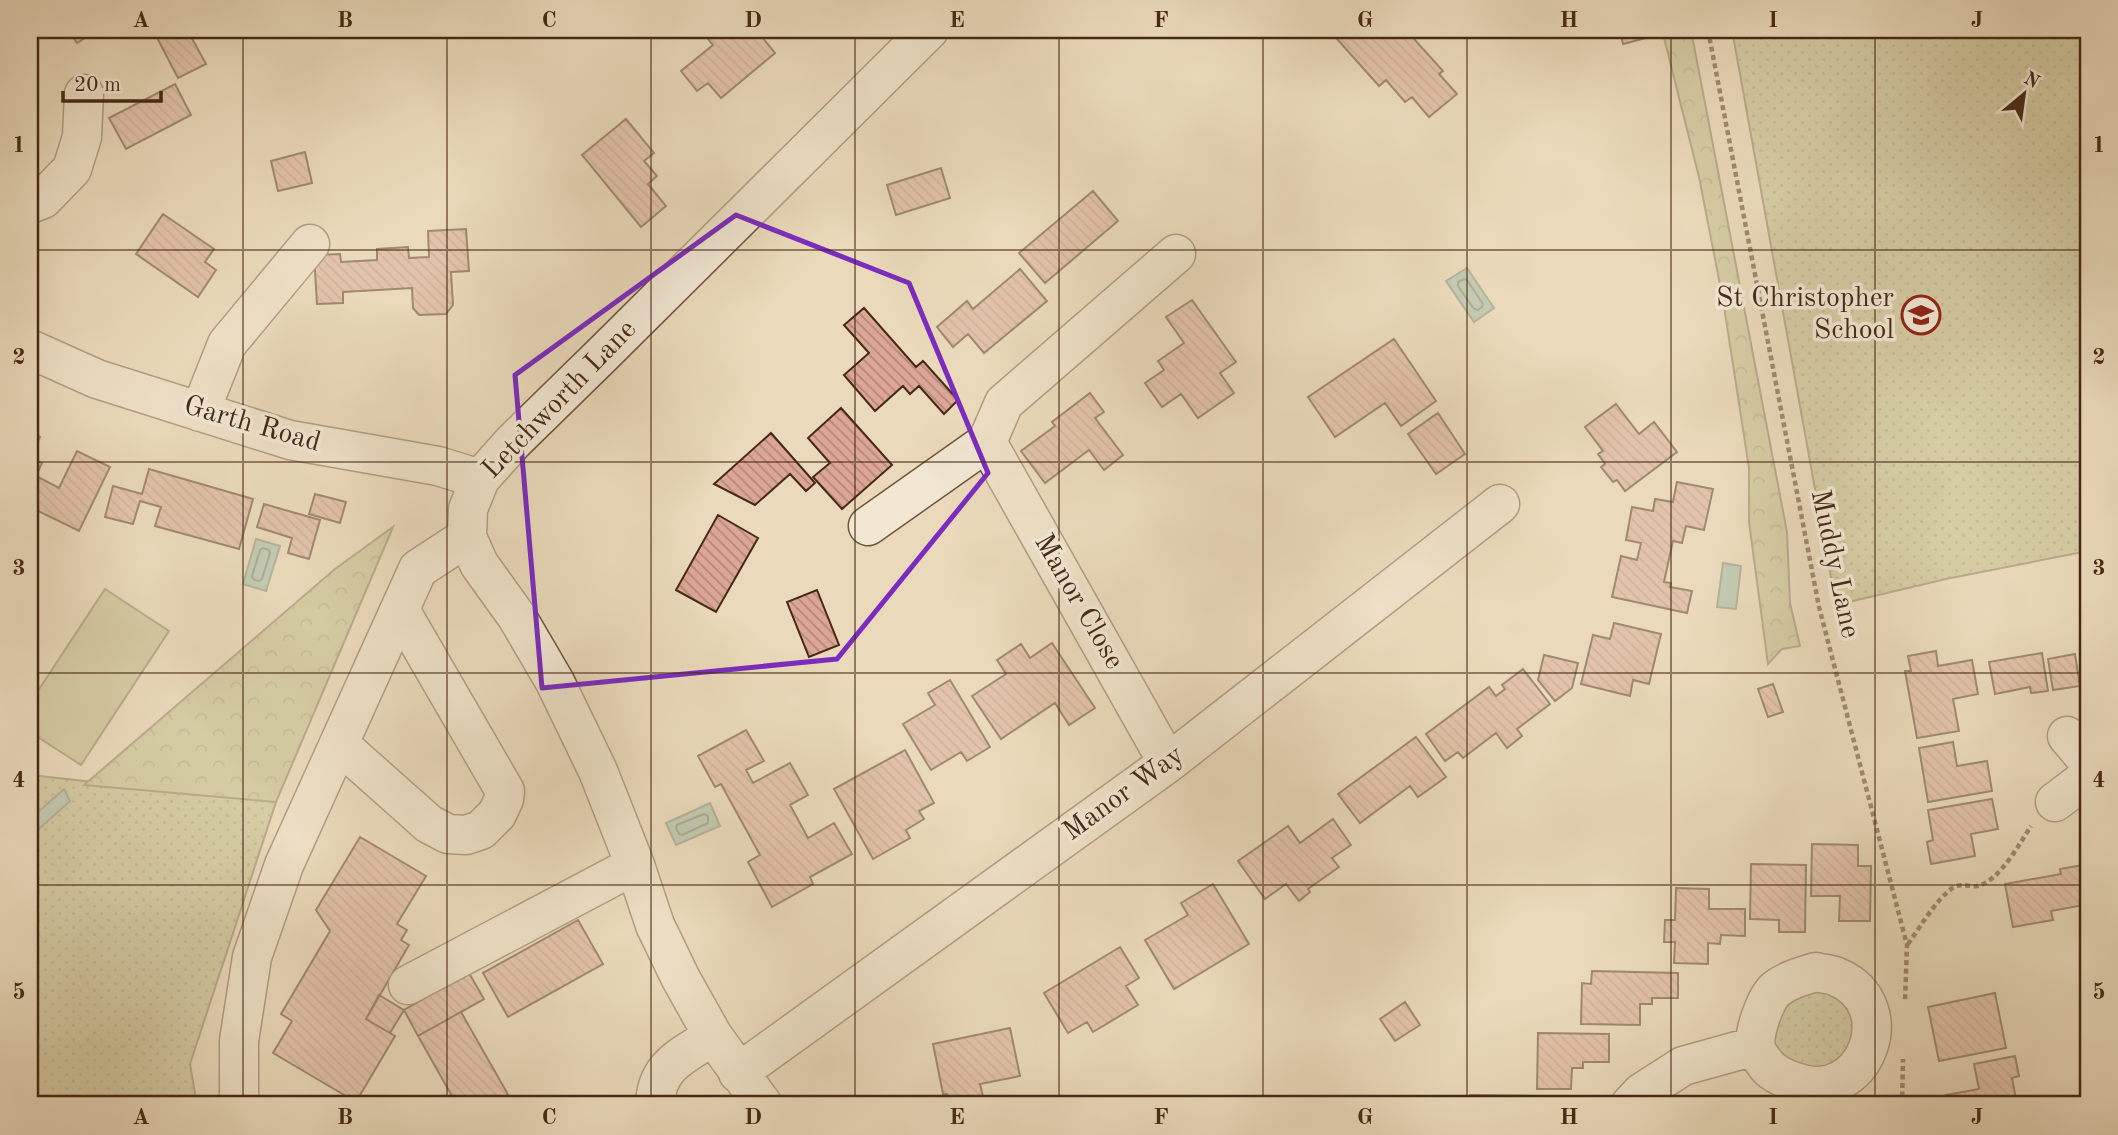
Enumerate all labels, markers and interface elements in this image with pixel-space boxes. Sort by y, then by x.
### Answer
text: A [132,9,150,32]
text: B [337,9,353,32]
text: C [541,9,557,32]
text: D [744,9,762,32]
text: E [949,9,965,32]
text: F [1153,9,1169,32]
text: G [1357,9,1373,32]
text: H [1560,9,1578,32]
text: I [1768,9,1778,32]
text: J [1971,9,1983,32]
scale bar [63,60,161,104]
north arrow [1988,60,2058,130]
text: N [2020,69,2042,93]
text: 20 m [74,75,121,96]
text: 1 [12,134,26,157]
text: 1 [2092,134,2106,157]
place label: St Christopher School [1716,285,1894,345]
school or university icon: St Christopher School [1900,294,1942,336]
street label: Letchworth Lane [478,315,642,485]
text: 2 [12,346,26,369]
text: 2 [2092,346,2106,369]
street label: Garth Road [180,392,324,458]
street label: Muddy Lane [1805,487,1863,641]
street label: Manor Close [1028,530,1128,674]
text: 3 [12,557,26,580]
text: 3 [2092,557,2106,580]
street label: Manor Way [1059,741,1190,847]
text: 4 [12,769,26,792]
text: 4 [2092,769,2106,792]
text: 5 [12,981,26,1004]
text: 5 [2092,981,2106,1004]
text: A [132,1106,150,1129]
text: B [337,1106,353,1129]
text: C [541,1106,557,1129]
text: D [744,1106,762,1129]
text: E [949,1106,965,1129]
text: F [1153,1106,1169,1129]
text: G [1357,1106,1373,1129]
text: H [1560,1106,1578,1129]
text: I [1768,1106,1778,1129]
text: J [1971,1106,1983,1129]

